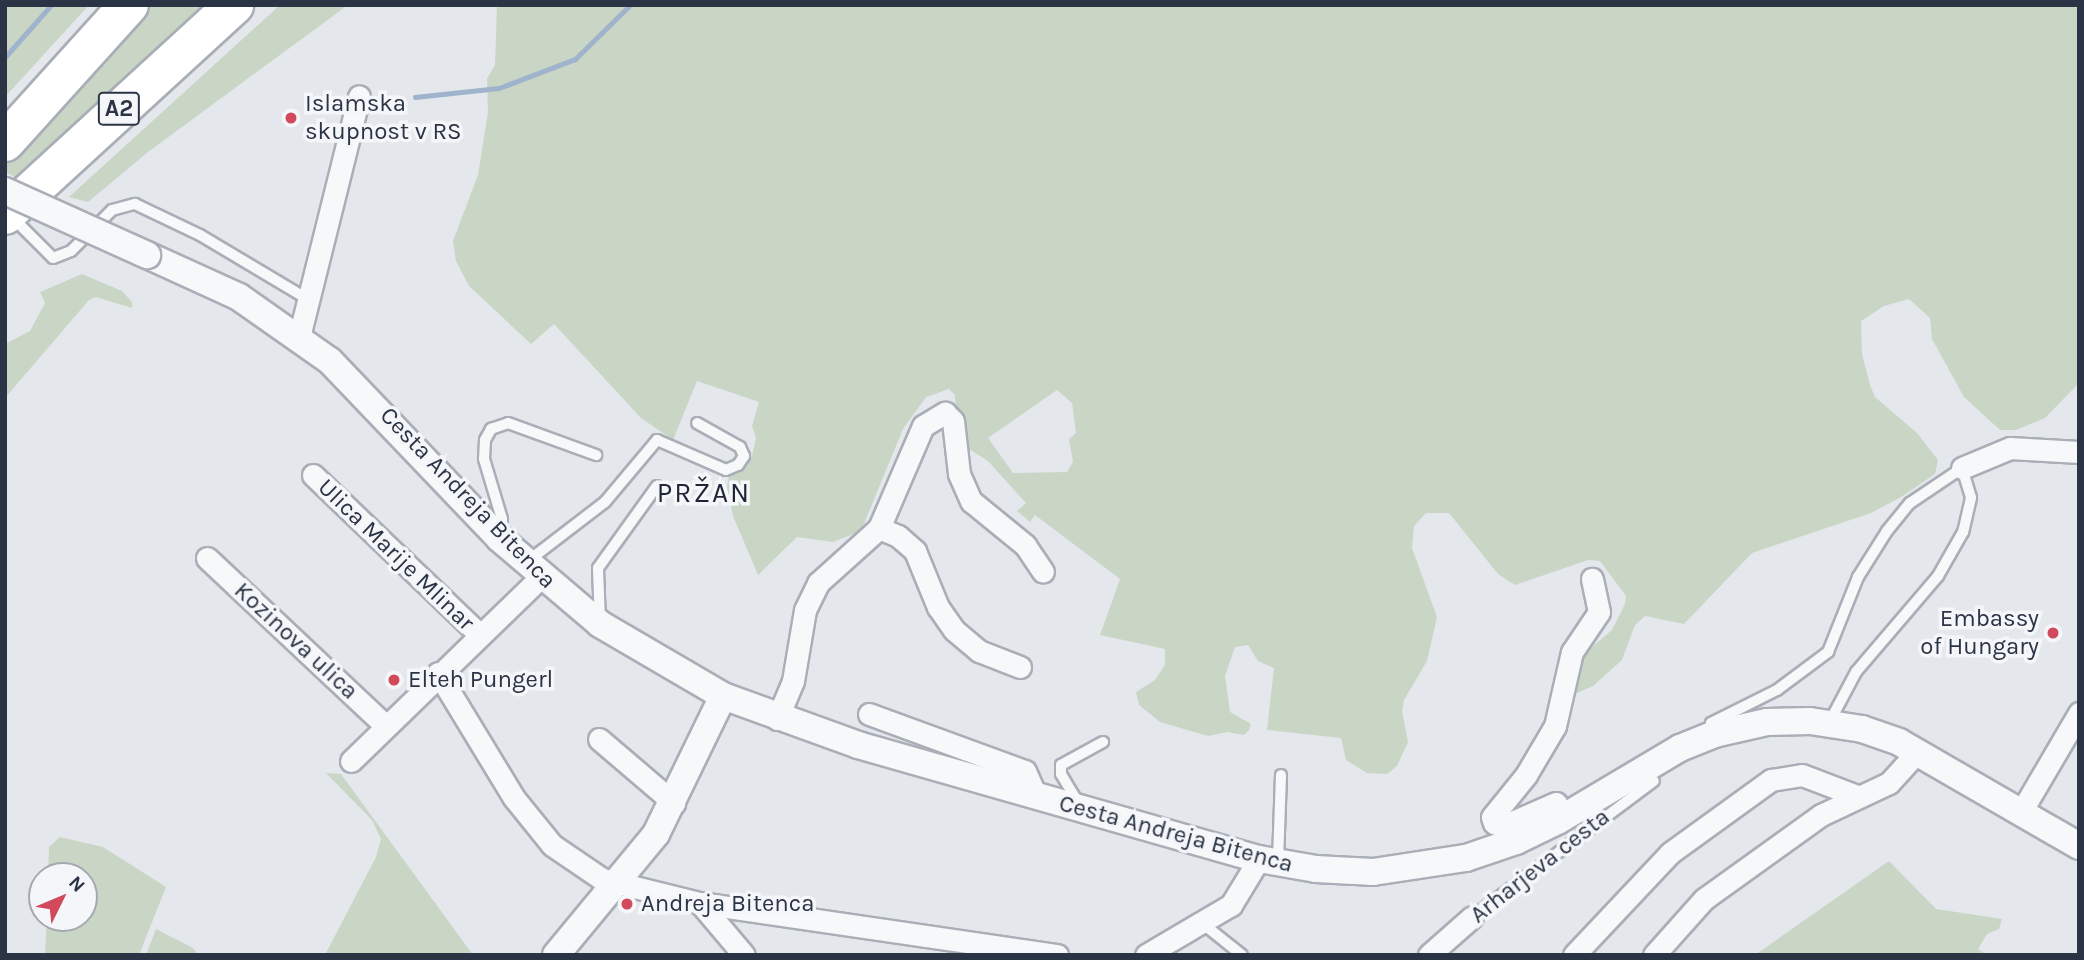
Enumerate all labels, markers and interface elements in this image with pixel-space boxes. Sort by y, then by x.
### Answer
road number: A2 [96,90,142,128]
place label: Islamska skupnost v RS [305,90,462,146]
marker: Islamska skupnost v RS [283,110,299,126]
street label: Cesta Andreja Bitenca [374,401,562,595]
street label: Ulica Marije Mlinar [312,473,480,637]
district label: PRŽAN [657,476,751,510]
street label: Kozinova ulica [228,576,364,706]
place label: Embassy of Hungary [1920,605,2039,661]
marker: Embassy of Hungary [2045,625,2061,641]
place label: Elteh Pungerl [408,666,553,694]
marker: Elteh Pungerl [386,672,402,688]
street label: Cesta Andreja Bitenca [1056,789,1296,879]
street label: Arharjeva cesta [1464,803,1616,929]
north arrow [28,862,98,932]
text: N [64,872,90,897]
place label: Andreja Bitenca [641,890,814,918]
marker: Andreja Bitenca [619,896,635,912]

